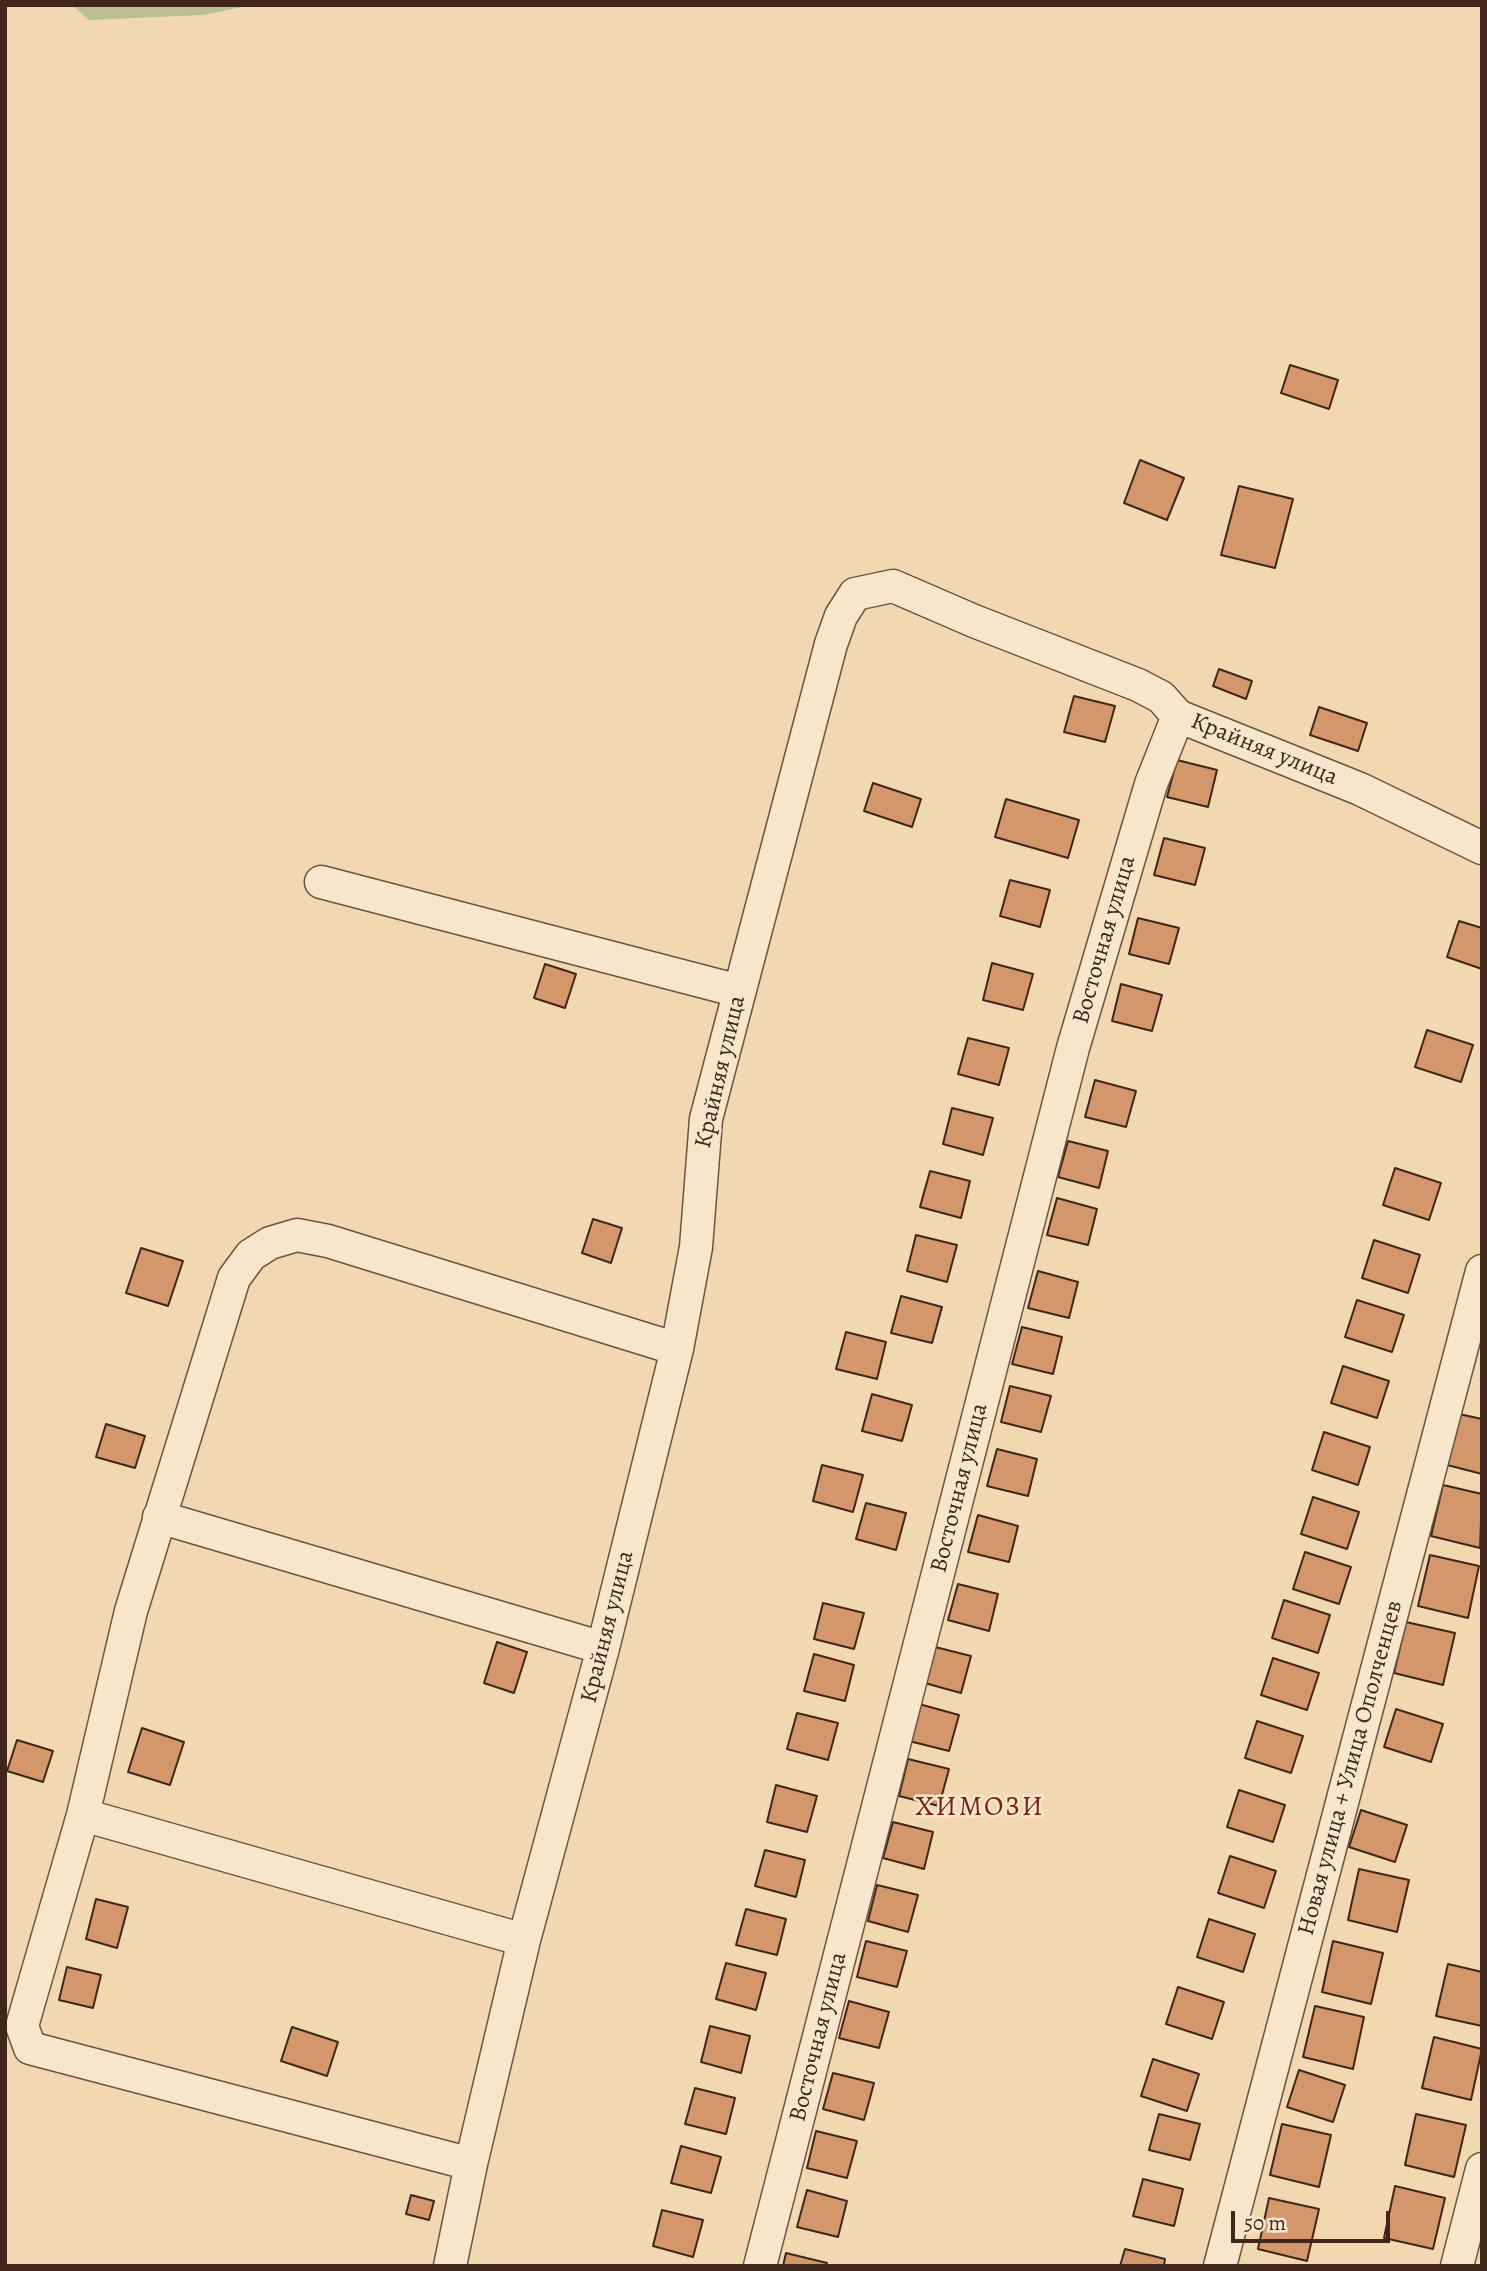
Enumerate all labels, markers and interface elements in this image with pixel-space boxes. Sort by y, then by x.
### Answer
street label: Крайняя улица [1186,707,1342,793]
street label: Восточная улица [1067,853,1143,1027]
street label: Крайняя улица [689,993,753,1151]
street label: Восточная улица [925,1400,995,1576]
street label: Крайняя улица [575,1548,641,1706]
street label: Новая улица + Улица Ополченцев [1292,1597,1410,1939]
district label: ХИМОЗИ [916,1791,1044,1825]
street label: Восточная улица [784,1949,854,2125]
scale bar [1235,2198,1394,2242]
text: 50 m [1244,2209,1286,2237]

